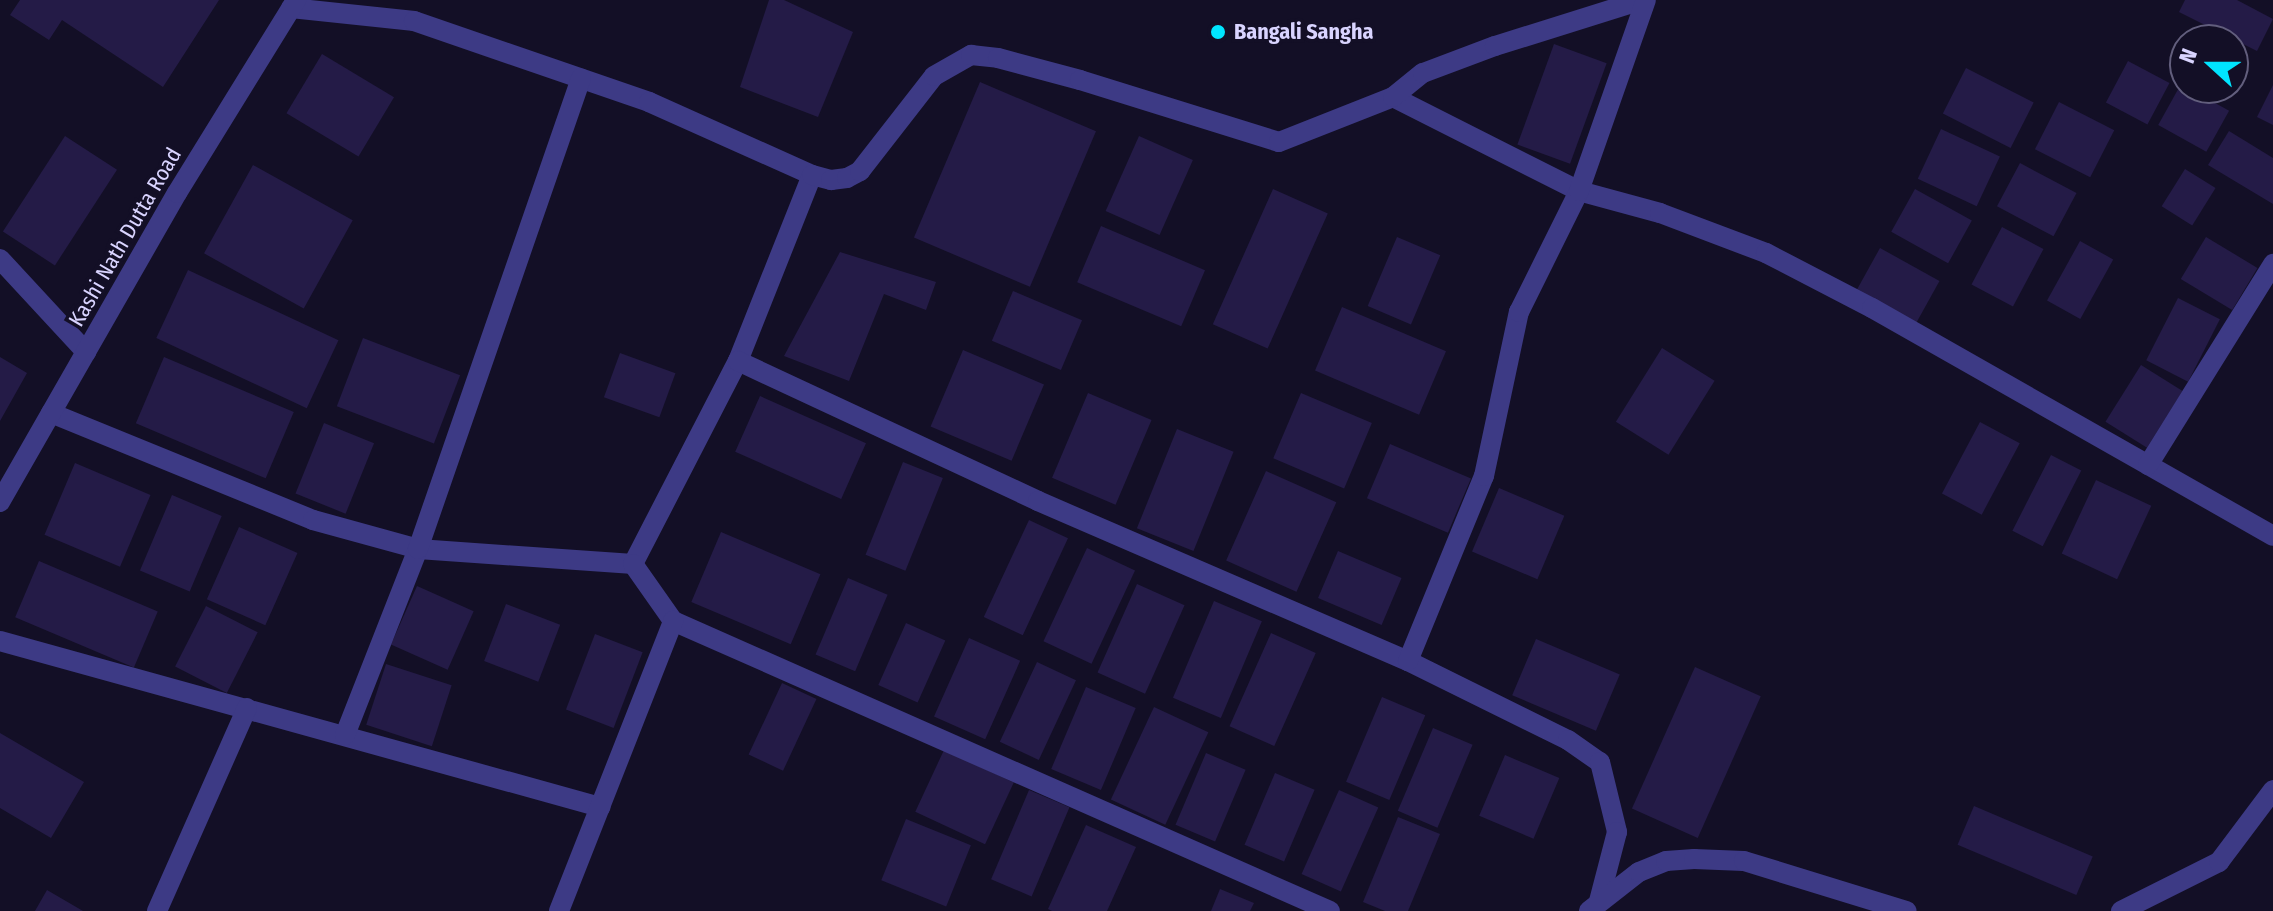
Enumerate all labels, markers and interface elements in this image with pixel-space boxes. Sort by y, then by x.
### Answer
place label: Bangali Sangha [1234,19,1373,45]
marker: Bangali Sangha [1209,23,1227,41]
north arrow [2169,24,2249,104]
text: N [2173,45,2203,67]
street label: Kashi Nath Dutta Road [63,143,187,331]

